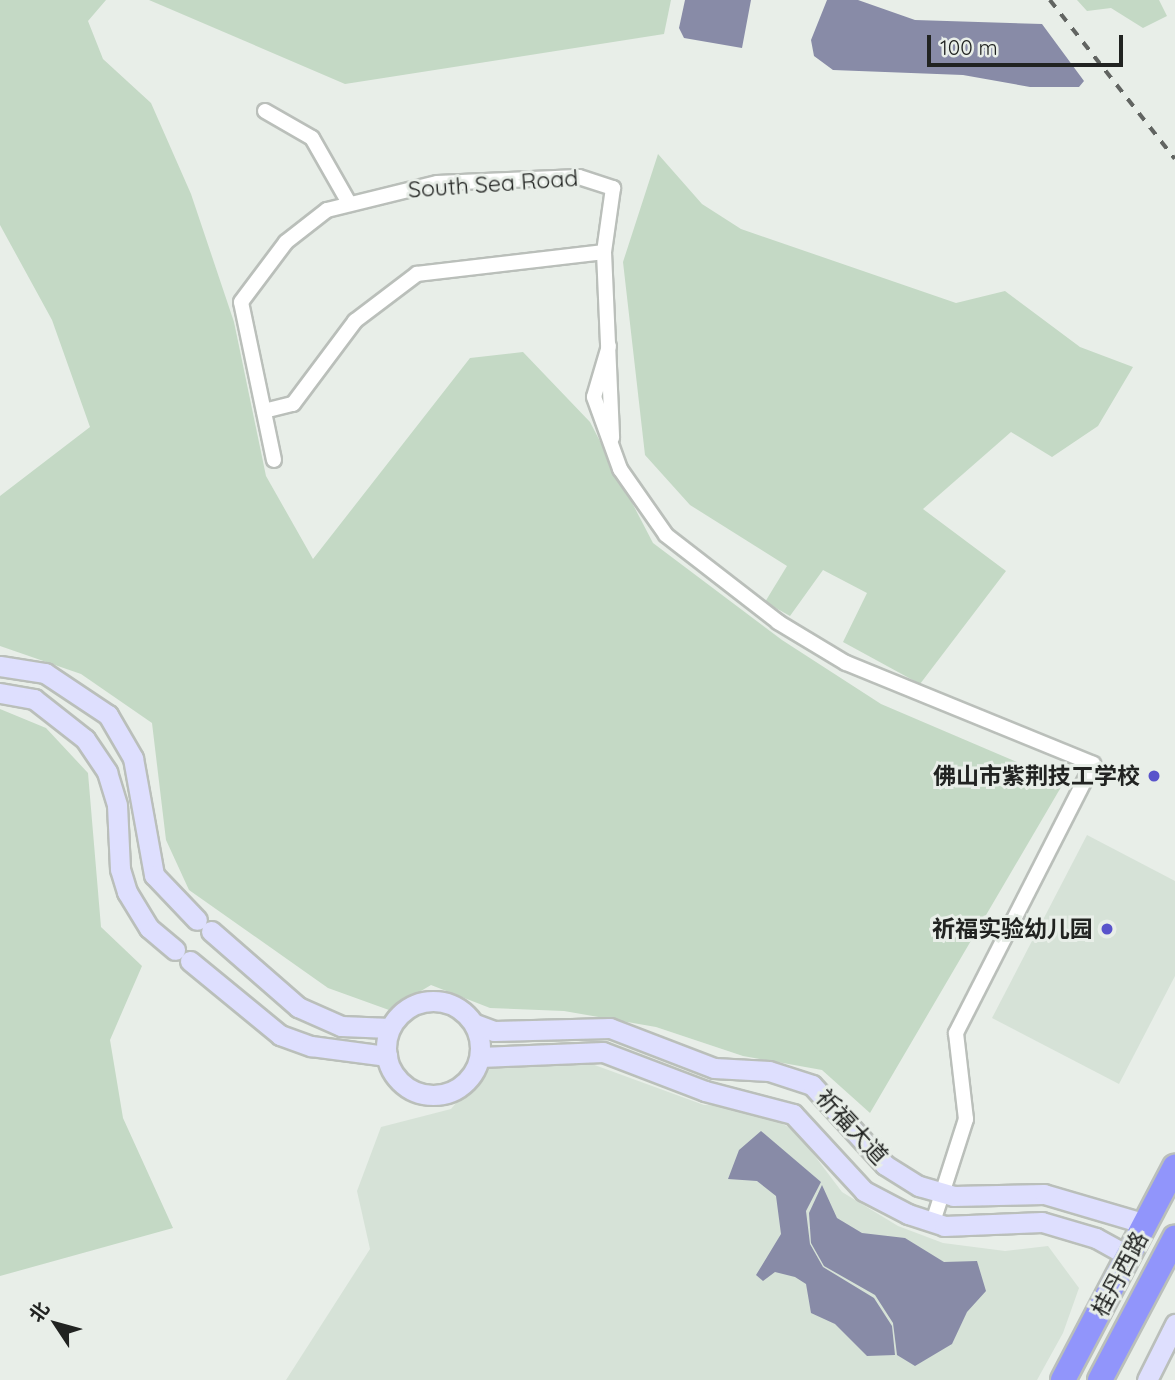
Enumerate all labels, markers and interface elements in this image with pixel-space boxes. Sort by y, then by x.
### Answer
scale bar [930,21,1126,65]
text: 100 m [940,34,998,60]
street label: South Sea Road [407,164,579,204]
place label: 佛山市紫荆技工学校 [933,762,1140,790]
marker: 佛山市紫荆技工学校 [1146,768,1162,784]
place label: 祈福实验幼儿园 [932,915,1093,943]
marker: 祈福实验幼儿园 [1099,921,1115,937]
street label: 祈福大道 [811,1084,893,1170]
street label: 桂丹西路 [1086,1227,1154,1321]
north arrow [21,1289,91,1359]
text: 北 [24,1297,54,1326]

